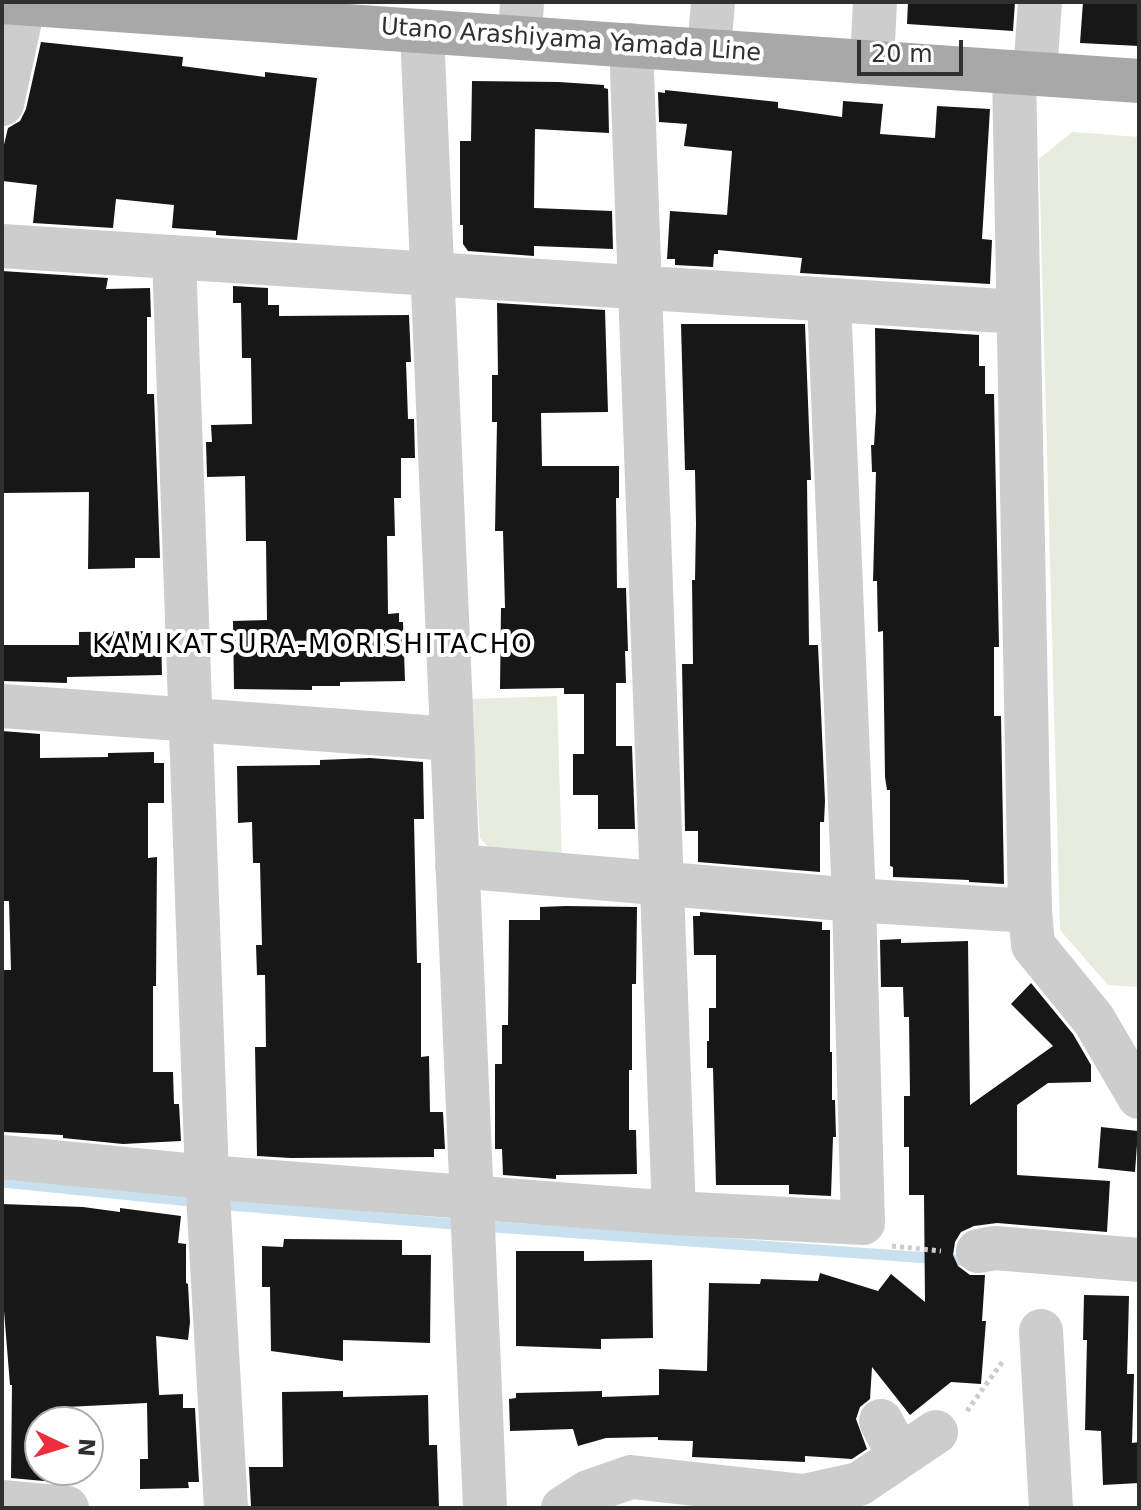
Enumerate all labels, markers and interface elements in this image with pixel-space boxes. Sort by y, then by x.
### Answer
street label: Utano Arashiyama Yamada Line [380,13,762,69]
scale bar [861,24,967,74]
text: 20 m [871,40,933,68]
district label: KAMIKATSURA-MORISHITACHO [92,630,534,662]
north arrow [24,1406,104,1486]
text: N [73,1438,100,1458]

